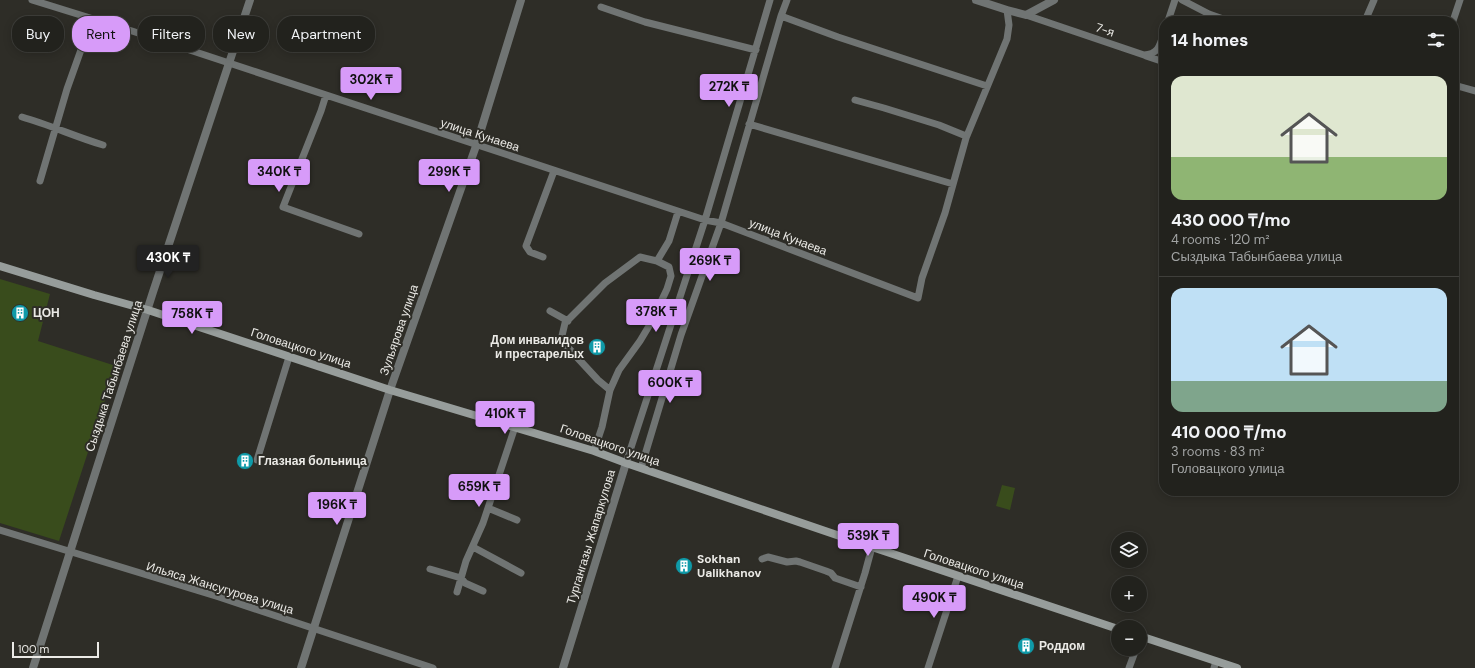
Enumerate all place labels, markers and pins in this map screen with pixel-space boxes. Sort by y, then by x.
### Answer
pin: 302K ₸ [338,67,404,101]
pin: 272K ₸ [696,74,762,108]
pin: 340K ₸ [246,159,312,193]
pin: 299K ₸ [416,159,482,193]
pin: 430K ₸ [135,245,201,279]
pin: 269K ₸ [677,248,743,282]
pin: 378K ₸ [623,299,689,333]
pin: 758K ₸ [159,301,225,335]
building icon: ЦОН [10,303,30,323]
place label: ЦОН [33,305,60,321]
place label: Дом инвалидов и престарелых [491,332,584,362]
building icon: Дом инвалидов и престарелых [587,337,607,357]
pin: 600K ₸ [637,370,703,404]
pin: 410K ₸ [472,401,538,435]
building icon: Глазная больница [235,451,255,471]
place label: Глазная больница [258,453,367,469]
pin: 659K ₸ [446,474,512,508]
pin: 196K ₸ [304,492,370,526]
pin: 539K ₸ [835,523,901,557]
place label: Sokhan Ualikhanov [697,551,762,581]
building icon: Sokhan Ualikhanov [674,556,694,576]
pin: 490K ₸ [901,585,967,619]
building icon: Роддом [1016,636,1036,656]
place label: Роддом [1039,638,1085,654]

